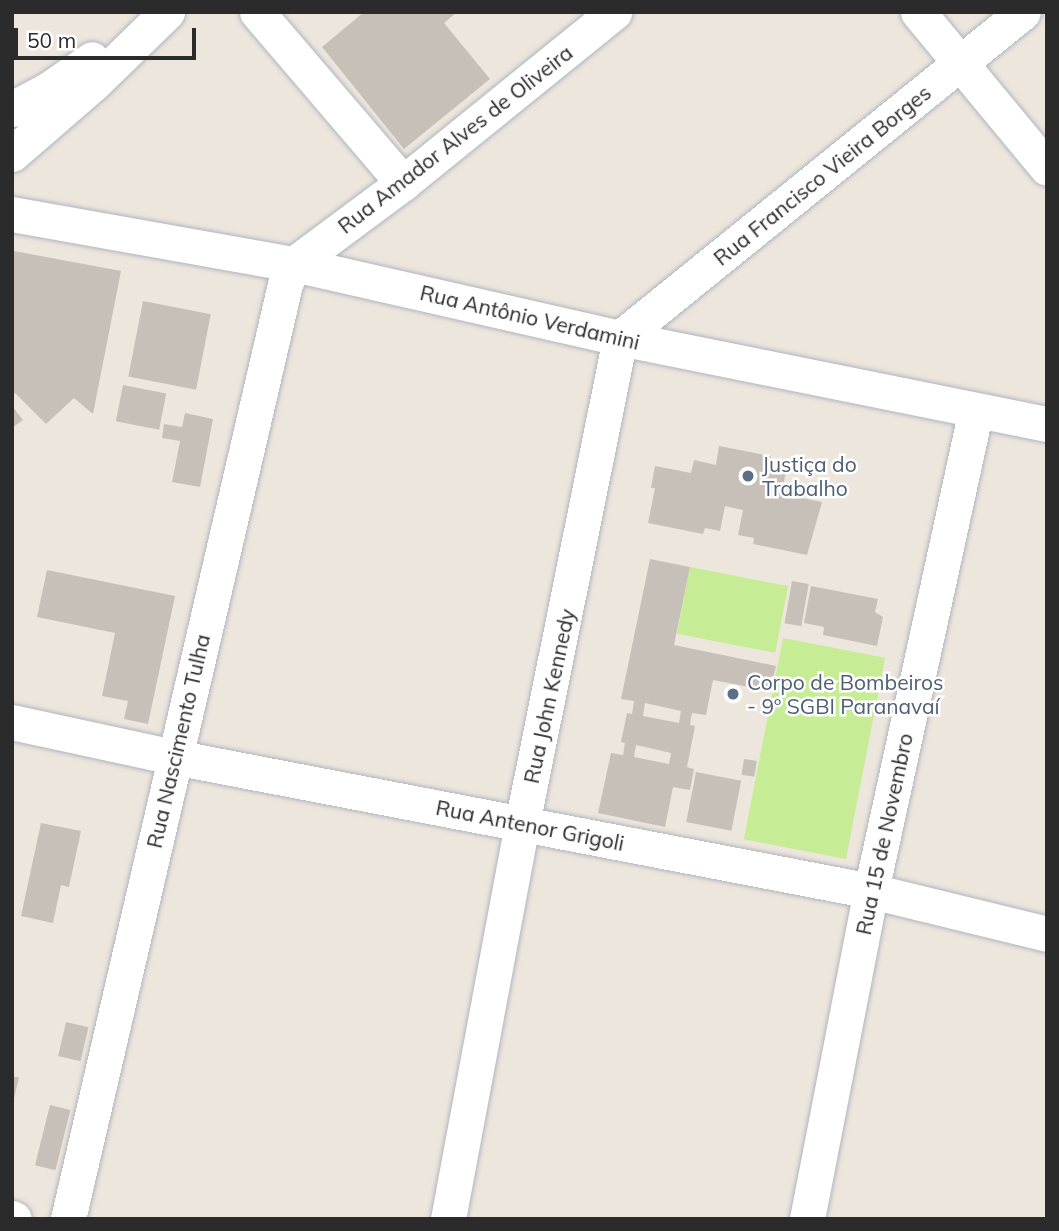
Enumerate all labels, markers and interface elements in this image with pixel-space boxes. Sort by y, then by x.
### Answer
scale bar [18,14,200,58]
text: 50 m [27,27,76,53]
street label: Rua Amador Alves de Oliveira [333,40,577,238]
street label: Rua Francisco Vieira Borges [708,80,936,270]
street label: Rua Antônio Verdamini [418,279,642,355]
place label: Justiça do Trabalho [762,451,857,501]
marker: Justiça do Trabalho [740,468,756,484]
street label: Rua John Kennedy [518,606,580,786]
street label: Rua Nascimento Tulha [141,632,215,850]
place label: Corpo de Bombeiros - 9º SGBI Paranavaí [747,669,943,719]
marker: Corpo de Bombeiros - 9º SGBI Paranavaí [725,686,741,702]
street label: Rua 15 de Novembro [850,731,918,937]
street label: Rua Antenor Grigoli [434,794,626,856]

